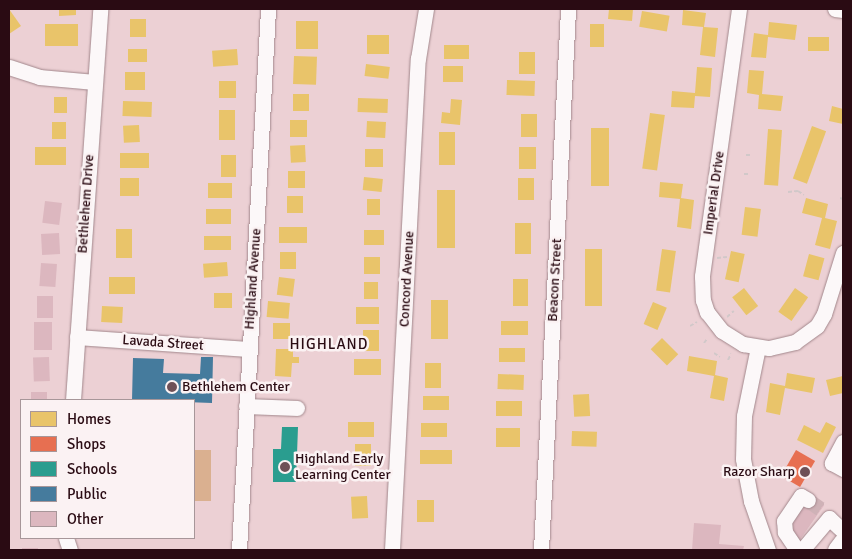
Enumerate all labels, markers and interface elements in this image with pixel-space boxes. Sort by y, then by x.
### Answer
street label: Imperial Drive [700,150,728,236]
street label: Bethlehem Drive [74,154,98,254]
street label: Highland Avenue [241,228,265,330]
street label: Concord Avenue [396,230,418,328]
street label: Beacon Street [544,238,566,322]
street label: Lavada Street [122,332,204,354]
district label: HIGHLAND [288,336,370,354]
place label: Bethlehem Center [182,379,290,395]
marker: Bethlehem Center [166,381,178,393]
legend [20,399,195,539]
text: Homes [67,410,111,428]
text: Shops [67,435,106,453]
place label: Highland Early Learning Center [295,451,391,484]
text: Schools [67,460,117,478]
marker: Highland Early Learning Center [279,461,291,473]
place label: Razor Sharp [723,464,795,480]
marker: Razor Sharp [799,466,811,478]
text: Public [67,485,107,503]
text: Other [67,510,103,528]

